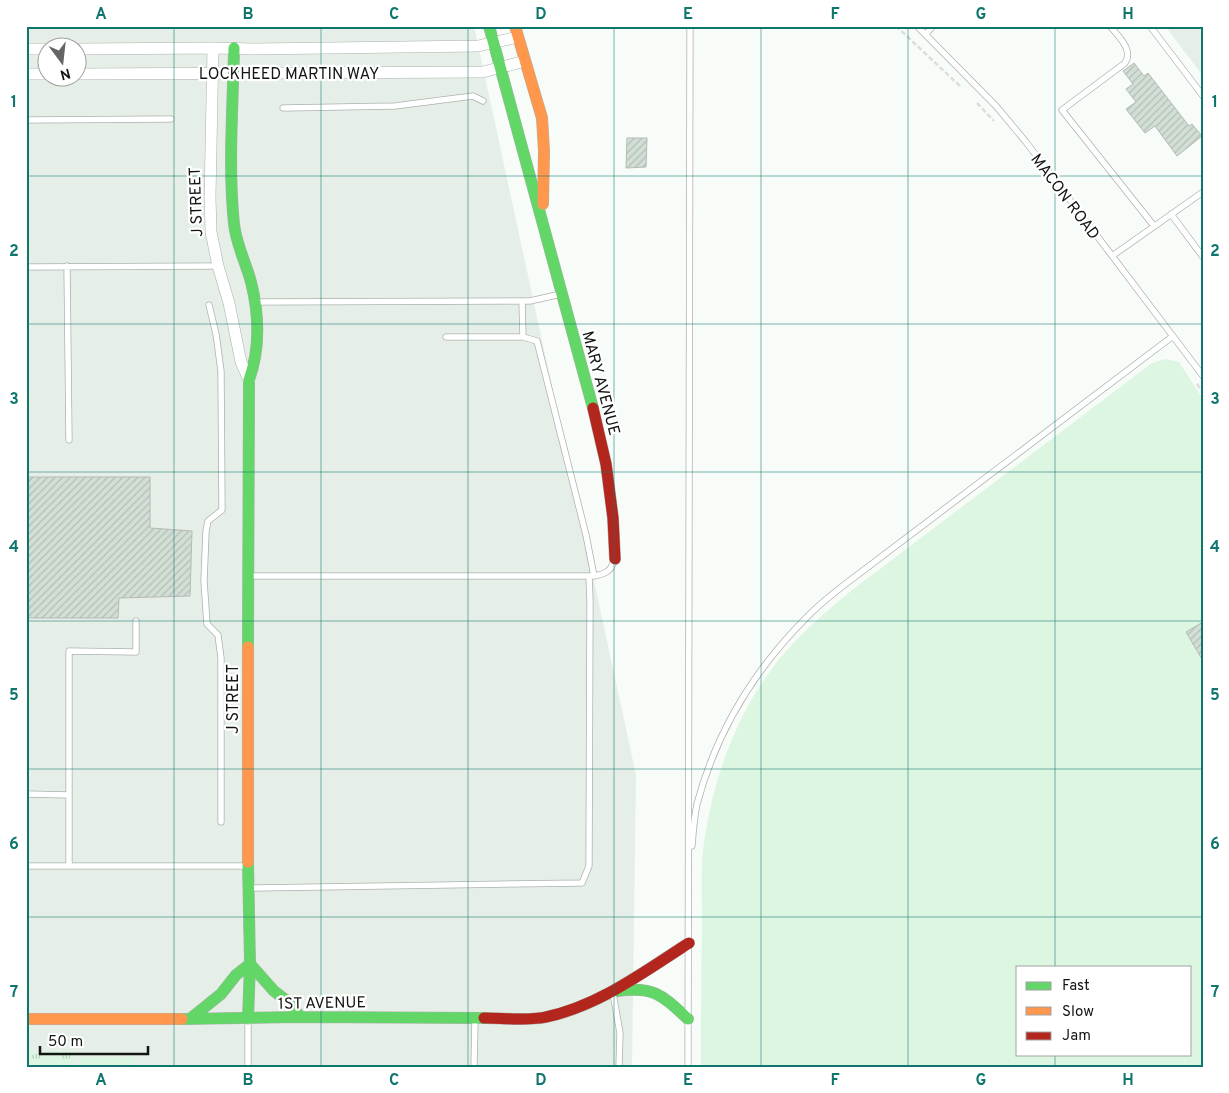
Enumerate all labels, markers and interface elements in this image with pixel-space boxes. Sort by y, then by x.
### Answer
text: A [95,5,107,25]
text: B [242,5,254,25]
text: C [389,5,399,25]
text: D [535,5,547,25]
text: E [683,5,693,25]
text: F [830,5,840,25]
text: G [976,5,986,25]
text: H [1122,5,1134,25]
north arrow [38,38,88,88]
text: N [58,64,72,83]
street label: LOCKHEED MARTIN WAY [199,65,379,85]
text: 1 [11,93,17,113]
text: 1 [1212,93,1218,113]
street label: MACON ROAD [1026,150,1103,244]
street label: J STREET [186,167,208,237]
text: 2 [9,242,19,262]
text: 2 [1210,242,1220,262]
street label: MARY AVENUE [577,329,624,438]
text: 3 [9,390,19,410]
text: 3 [1210,390,1220,410]
text: 4 [9,538,19,558]
text: 4 [1210,538,1220,558]
street label: J STREET [224,664,244,734]
text: 5 [9,686,19,706]
text: 5 [1210,686,1220,706]
text: 6 [9,835,19,855]
text: 6 [1210,835,1220,855]
legend [1016,966,1192,1056]
text: Fast [1062,977,1090,996]
text: 7 [10,983,18,1003]
text: 7 [1211,983,1219,1003]
street label: 1ST AVENUE [278,993,366,1015]
text: Slow [1062,1003,1094,1022]
scale bar [40,1023,148,1055]
text: Jam [1062,1027,1091,1046]
text: 50 m [48,1033,83,1052]
text: A [95,1071,107,1091]
text: B [242,1071,254,1091]
text: C [389,1071,399,1091]
text: D [535,1071,547,1091]
text: E [683,1071,693,1091]
text: F [830,1071,840,1091]
text: G [976,1071,986,1091]
text: H [1122,1071,1134,1091]

